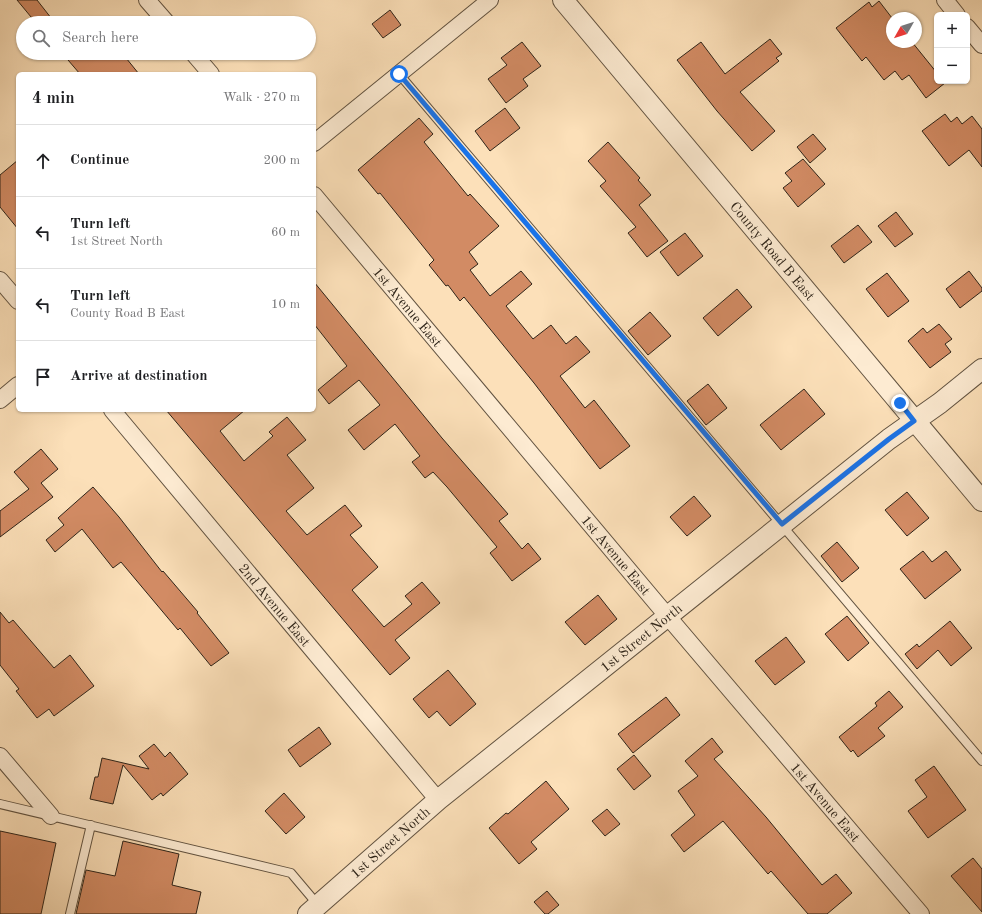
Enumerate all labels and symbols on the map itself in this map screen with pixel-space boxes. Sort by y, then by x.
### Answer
north arrow [886,12,922,48]
route start [390,65,408,83]
street label: County Road B East [727,199,817,304]
street label: 1st Avenue East [370,265,444,350]
route end [891,394,909,412]
street label: 1st Avenue East [578,513,653,598]
street label: 2nd Avenue East [236,562,313,650]
street label: 1st Street North [598,601,685,675]
street label: 1st Avenue East [788,760,862,845]
street label: 1st Street North [348,804,433,881]

